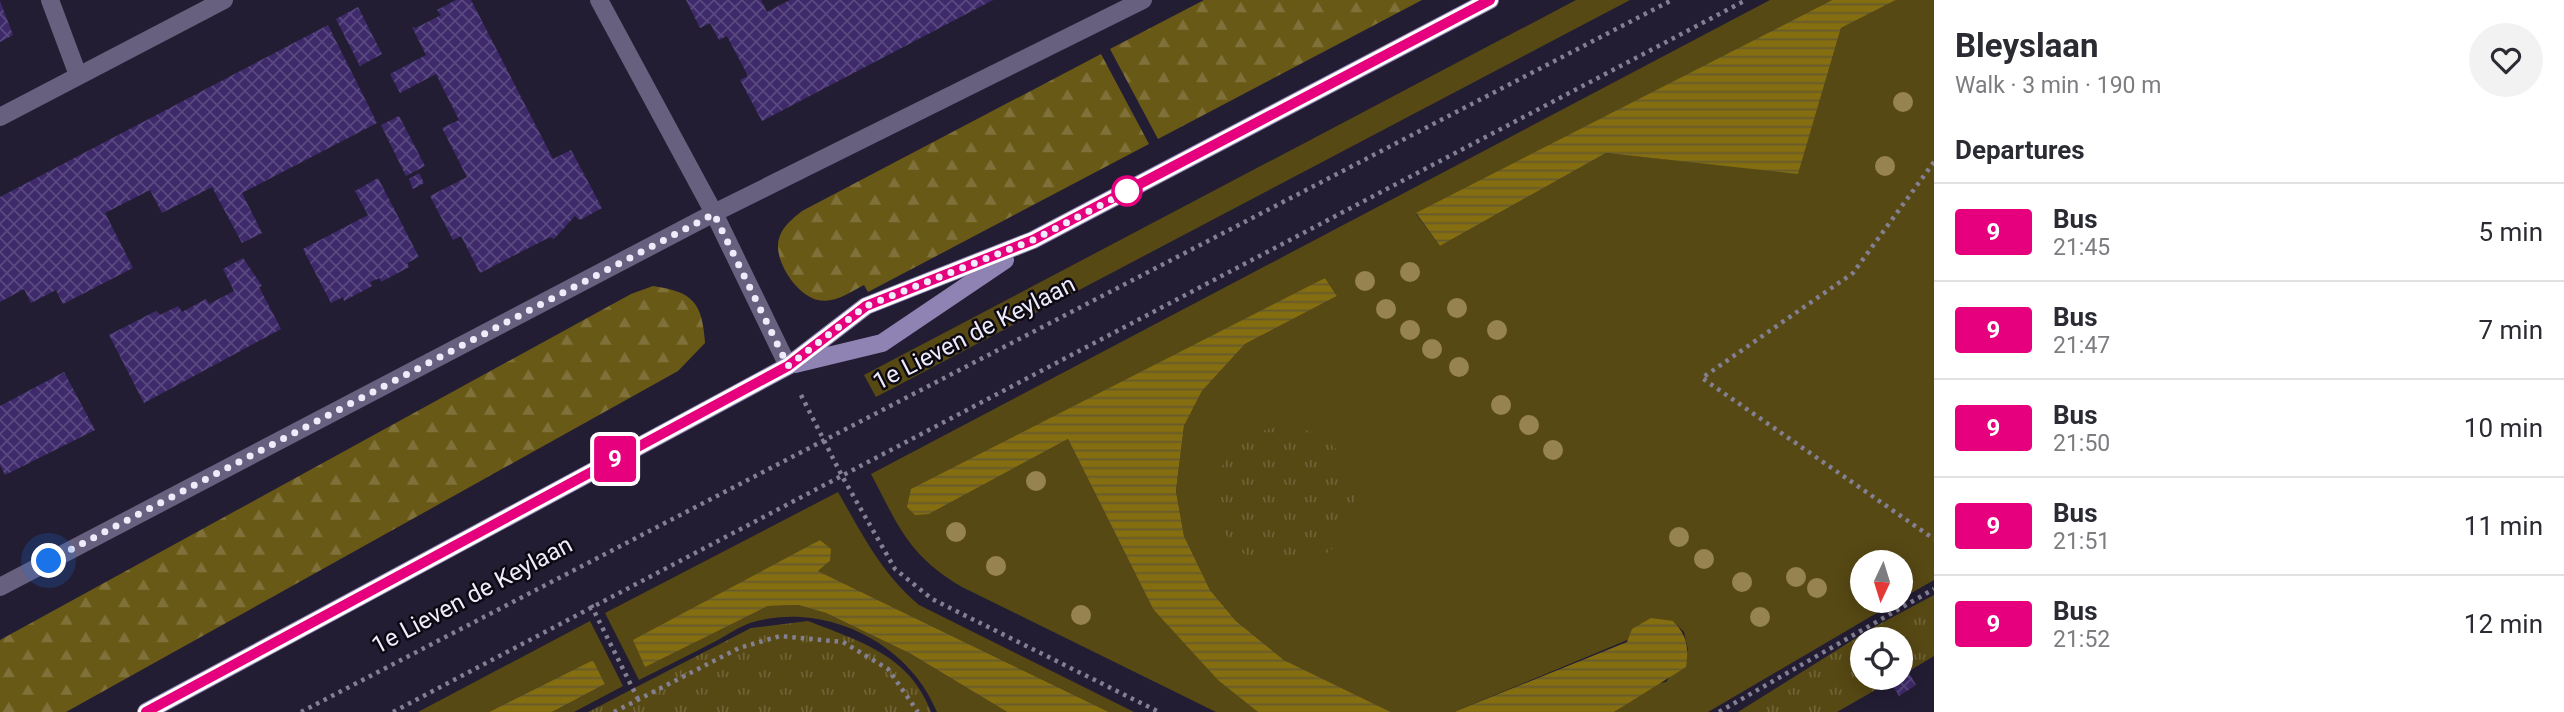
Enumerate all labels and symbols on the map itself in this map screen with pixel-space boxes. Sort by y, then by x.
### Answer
unlabelled marker [1112,176,1142,206]
street label: 1e Lieven de Keylaan [868,270,1080,396]
line badge: 9 [592,436,638,482]
street label: 1e Lieven de Keylaan [367,530,577,660]
your location [31,543,66,578]
north arrow [1850,550,1913,612]

